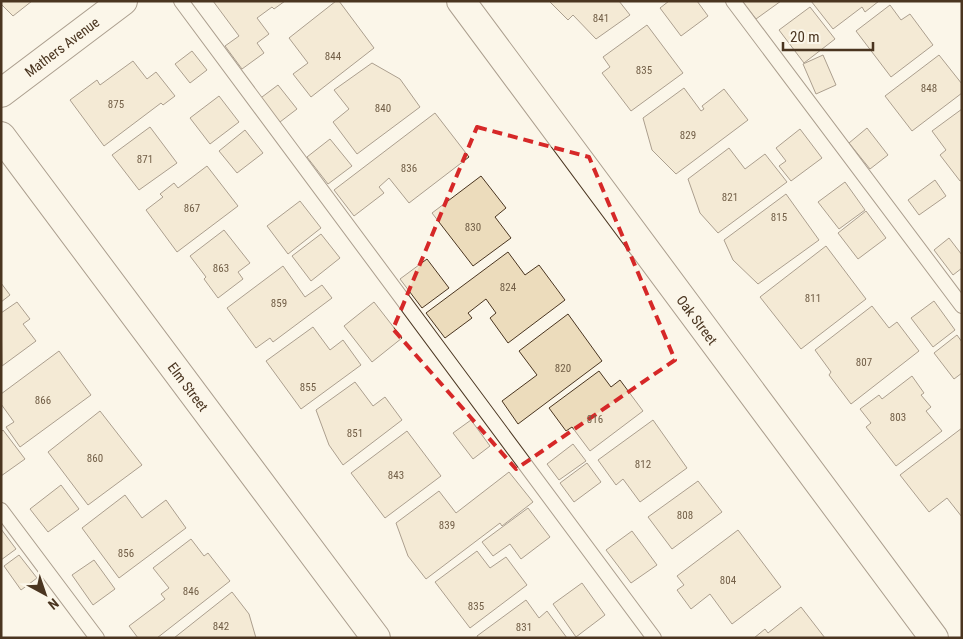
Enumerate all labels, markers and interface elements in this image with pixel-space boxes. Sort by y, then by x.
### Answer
house number: 841 [593,12,609,25]
street label: Mathers Avenue [22,14,103,80]
scale bar [783,20,873,52]
text: 20 m [790,28,820,46]
house number: 844 [325,50,342,63]
house number: 835 [636,64,652,77]
house number: 848 [921,82,937,95]
house number: 875 [108,98,124,111]
house number: 840 [375,102,391,115]
house number: 829 [680,129,696,142]
house number: 871 [137,153,153,166]
house number: 836 [401,162,417,175]
house number: 821 [722,191,738,204]
house number: 867 [184,202,200,215]
house number: 815 [771,211,787,224]
house number: 830 [465,221,481,234]
house number: 863 [213,262,229,275]
house number: 824 [500,281,517,294]
street label: Oak Street [673,292,721,348]
house number: 811 [805,292,821,305]
house number: 859 [271,297,287,310]
house number: 807 [856,356,872,369]
street label: Elm Street [165,360,211,414]
house number: 820 [555,362,571,375]
house number: 855 [300,381,316,394]
house number: 866 [35,394,51,407]
house number: 803 [890,411,906,424]
house number: 816 [587,413,603,426]
house number: 851 [347,427,363,440]
house number: 860 [87,452,103,465]
house number: 812 [635,458,651,471]
house number: 843 [388,469,404,482]
house number: 808 [677,509,693,522]
house number: 839 [439,519,455,532]
house number: 856 [118,547,134,560]
north arrow [20,569,70,619]
house number: 804 [720,574,737,587]
house number: 846 [183,585,199,598]
text: N [45,595,62,613]
house number: 835 [468,600,484,613]
house number: 842 [213,620,229,633]
house number: 831 [516,621,532,634]

